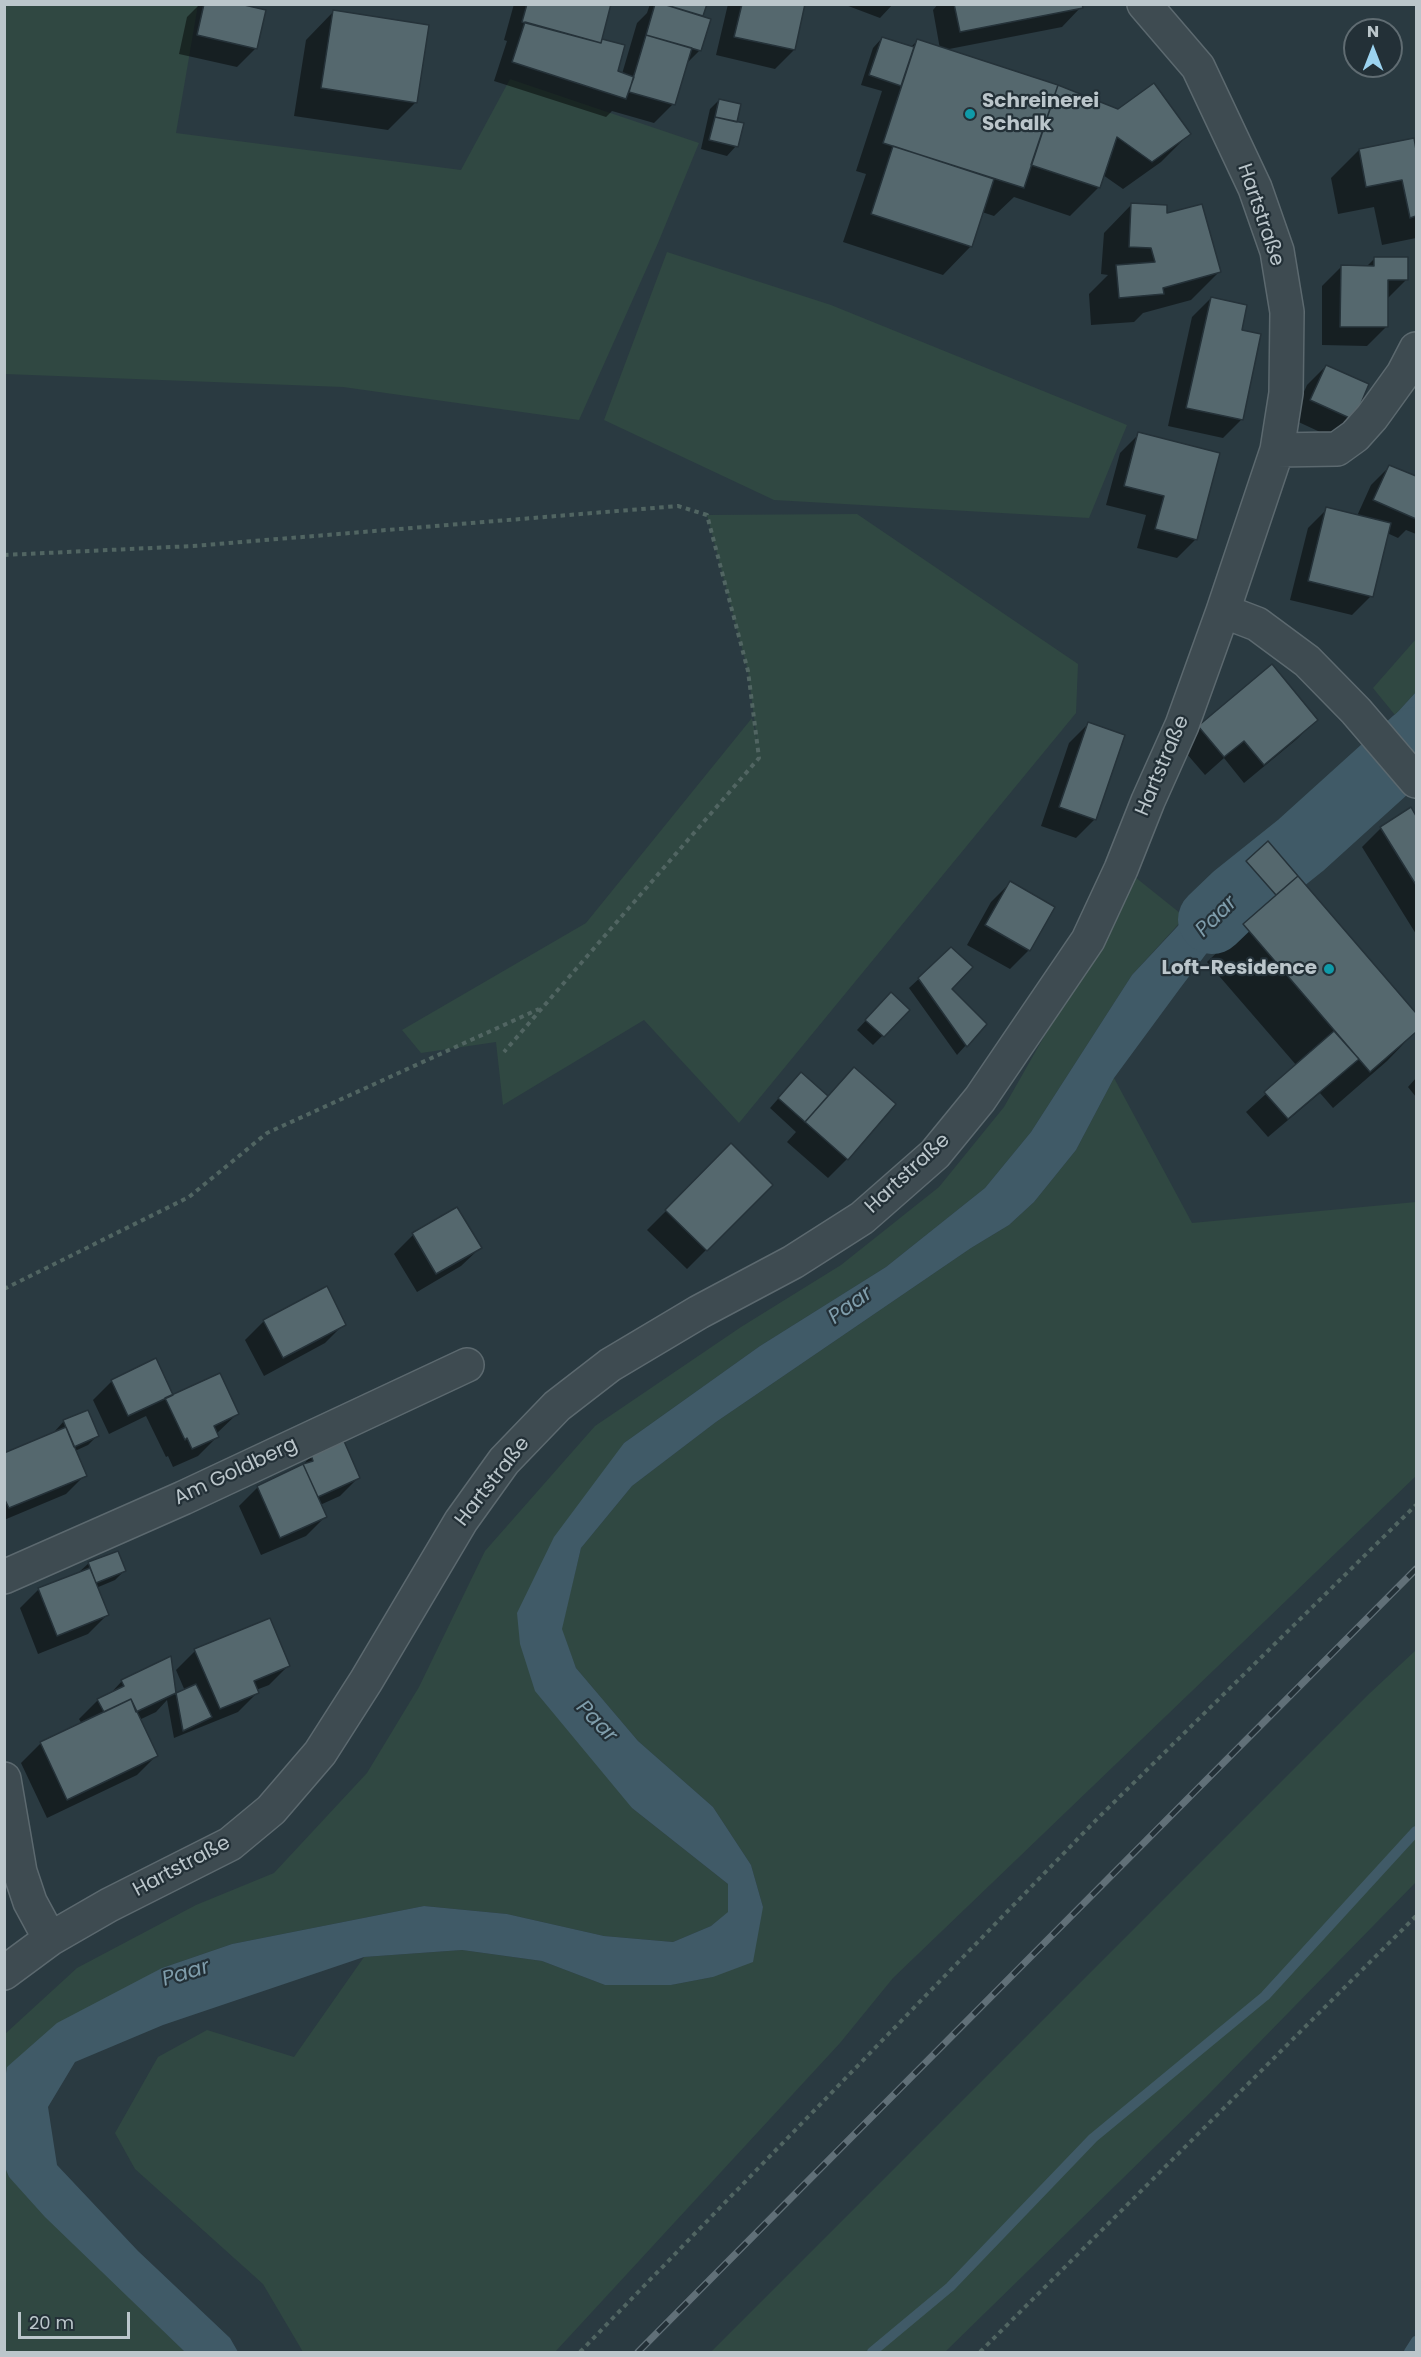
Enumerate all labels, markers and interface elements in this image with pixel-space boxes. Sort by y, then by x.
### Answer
north arrow [1343,18,1403,78]
text: N [1367,20,1379,43]
place label: Schreinerei Schalk [982,90,1099,137]
marker: Schreinerei Schalk [963,107,977,121]
street label: Hartstraße [1231,161,1289,269]
street label: Hartstraße [1131,712,1195,820]
water label: Paar [1191,891,1243,943]
place label: Loft-Residence [1162,957,1317,981]
marker: Loft-Residence [1322,962,1336,976]
street label: Hartstraße [861,1129,955,1219]
water label: Paar [824,1282,878,1330]
street label: Am Goldberg [171,1433,301,1511]
street label: Hartstraße [451,1433,535,1531]
water label: Paar [570,1696,622,1748]
street label: Hartstraße [129,1831,235,1903]
water label: Paar [159,1955,213,1993]
scale bar [21,2300,134,2338]
text: 20 m [29,2310,74,2335]

